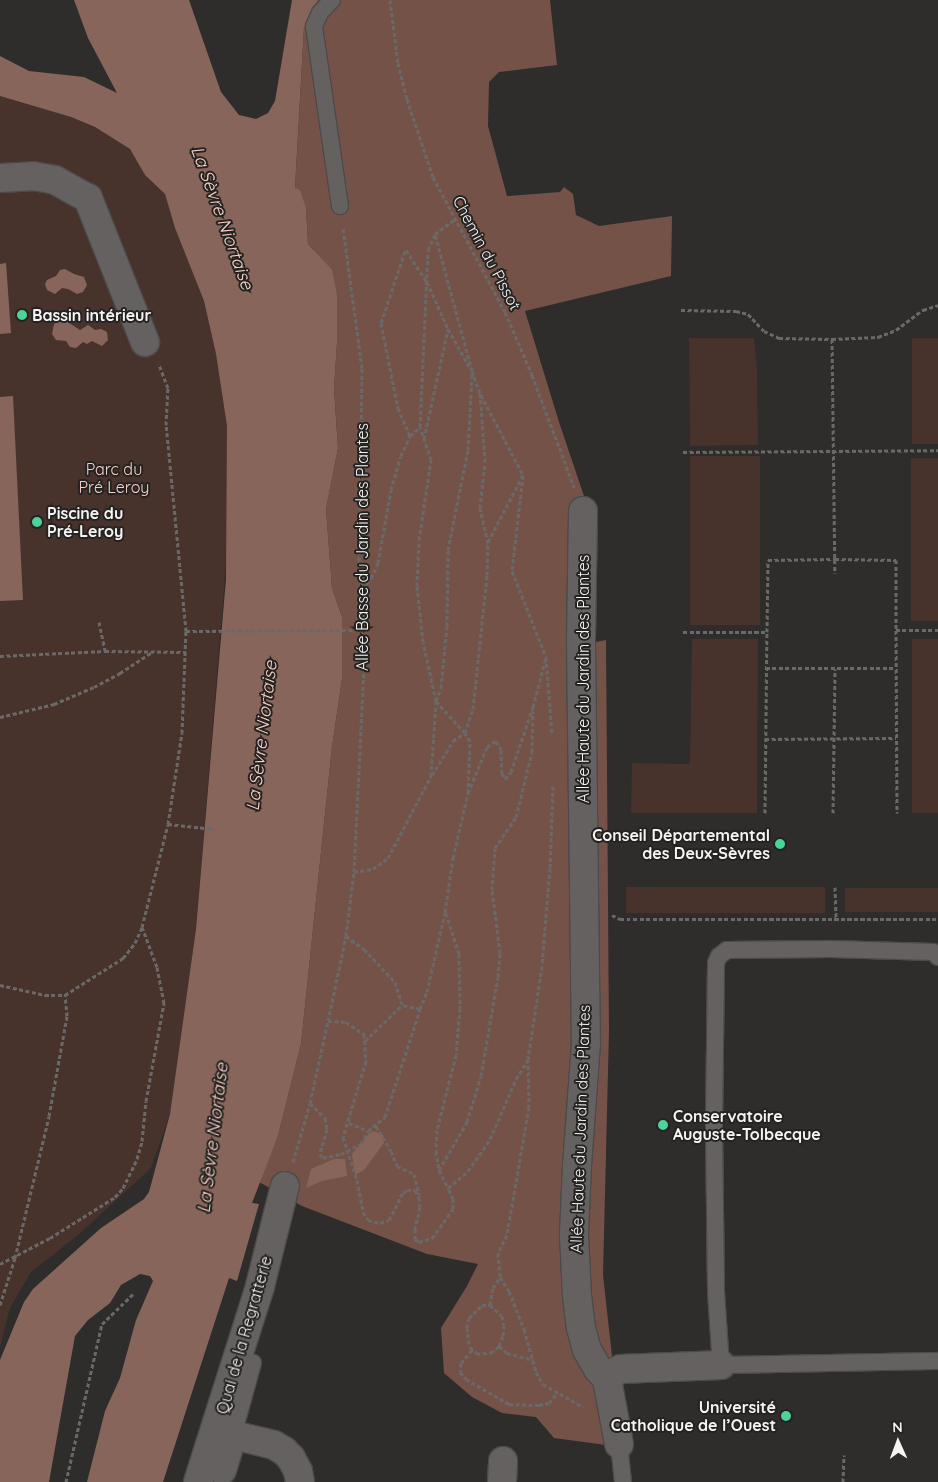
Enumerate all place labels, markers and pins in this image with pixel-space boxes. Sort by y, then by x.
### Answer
place label: Bassin intérieur [32,305,151,325]
marker: Bassin intérieur [16,309,28,321]
place label: Piscine du Pré-Leroy [47,503,123,541]
marker: Piscine du Pré-Leroy [31,516,43,528]
place label: Conseil Départemental des Deux-Sèvres [592,825,770,863]
marker: Conseil Départemental des Deux-Sèvres [774,838,786,850]
place label: Conservatoire Auguste-Tolbecque [673,1106,821,1144]
marker: Conservatoire Auguste-Tolbecque [657,1119,669,1131]
place label: Université Catholique de l’Ouest [611,1397,776,1435]
marker: Université Catholique de l’Ouest [780,1410,792,1422]

